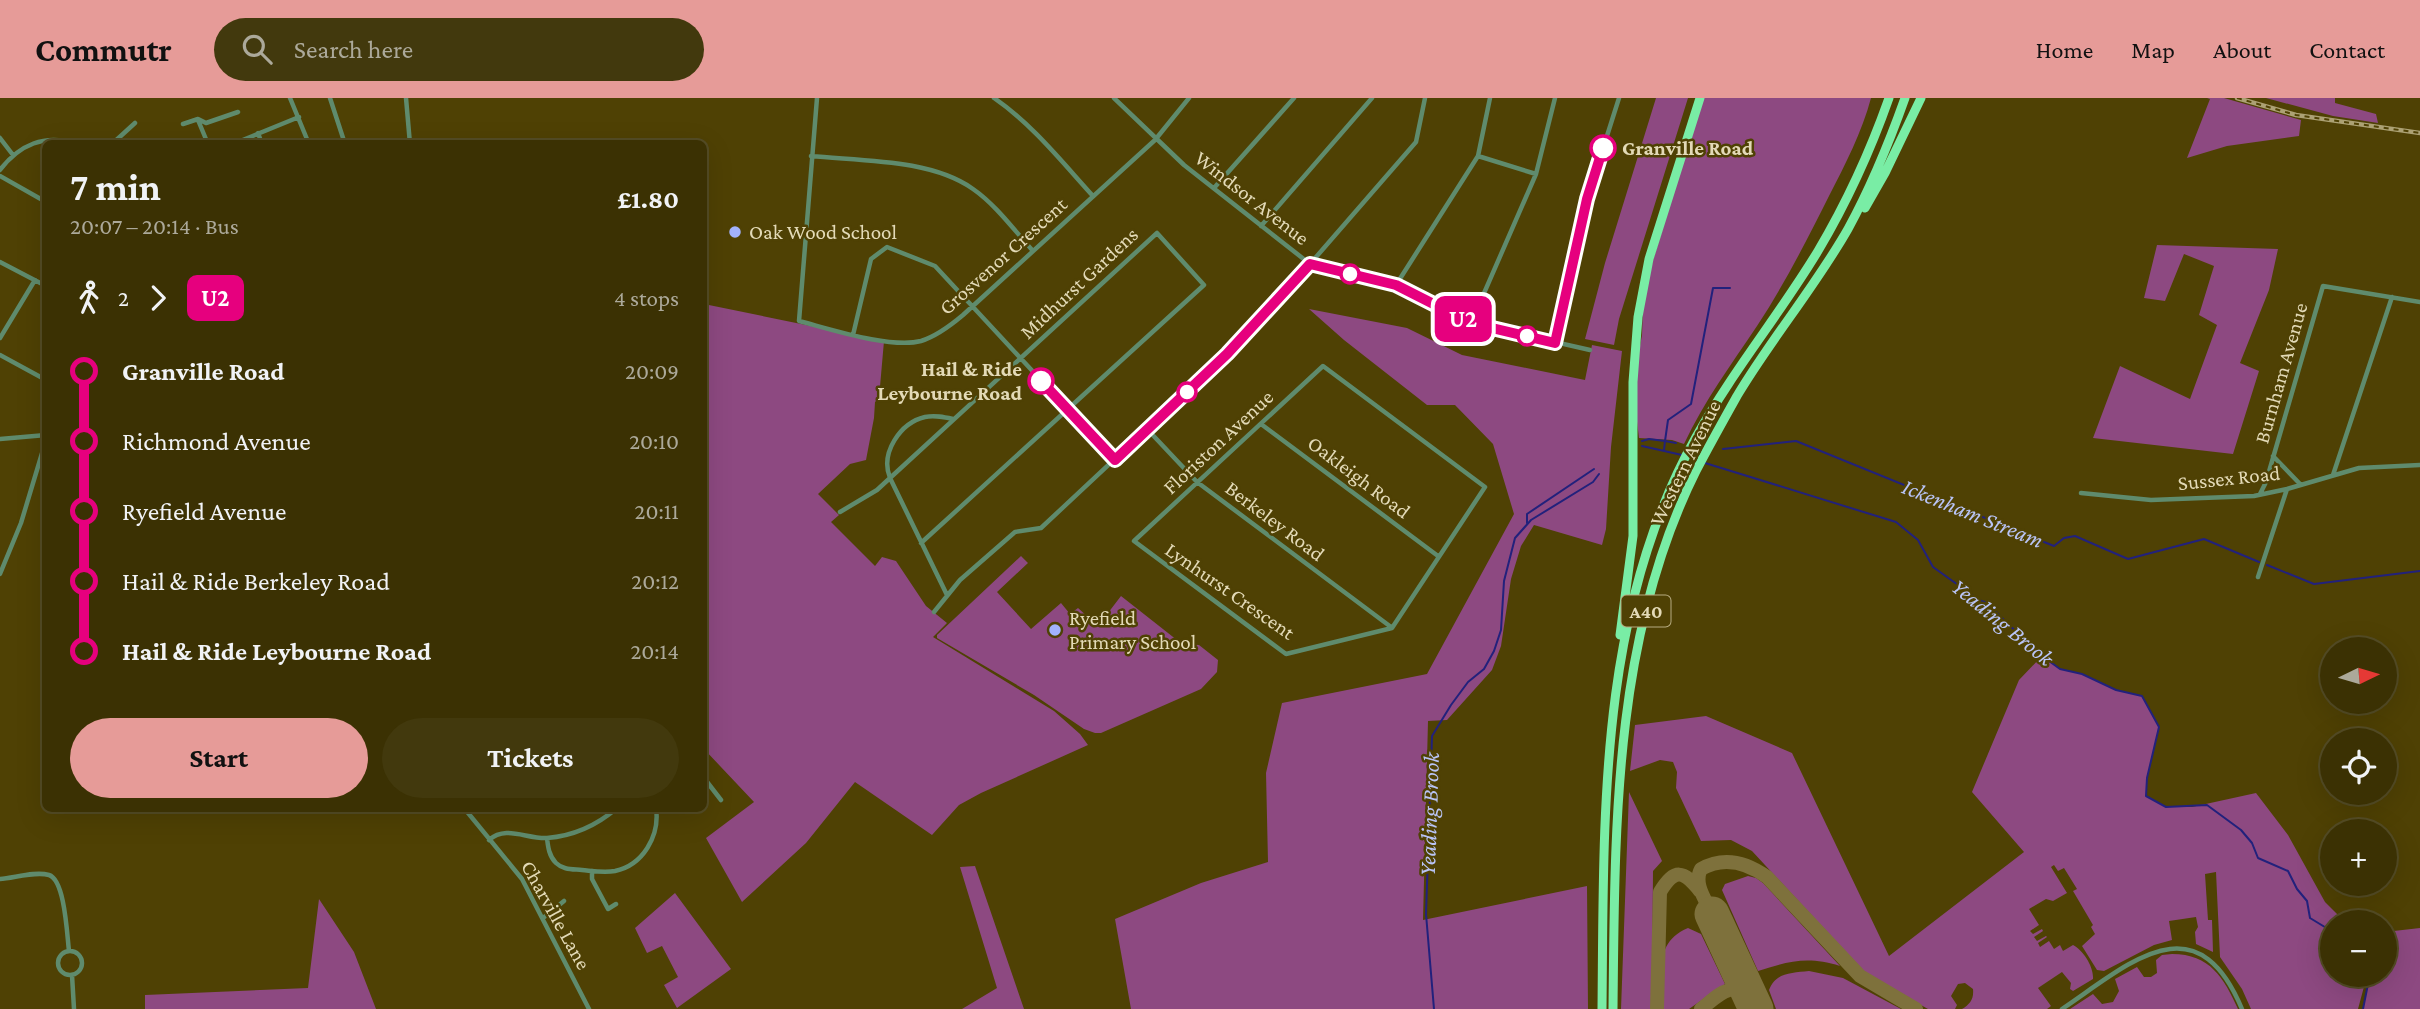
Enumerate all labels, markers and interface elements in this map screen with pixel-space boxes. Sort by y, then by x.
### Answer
search box [214,18,704,81]
icon: search [238,30,276,68]
text: Commutr [35,31,172,68]
text: Search here [294,35,413,64]
text: Home [2036,36,2093,63]
text: Map [2131,36,2175,63]
text: About [2213,36,2271,63]
text: Contact [2309,36,2385,63]
marker: Granville Road [1590,135,1616,161]
place label: Granville Road [1622,136,1754,160]
street label: Windsor Avenue [1190,146,1314,250]
text: 7 min [70,166,161,208]
text: £1.80 [617,185,679,214]
street label: Grosvenor Crescent [934,192,1073,320]
text: 20:07 – 20:14 · Bus [70,213,239,239]
place label: Oak Wood School [749,220,897,244]
street label: Midhurst Gardens [1015,222,1143,344]
marker: Oak Wood School [727,224,743,240]
unlabelled marker [1340,264,1360,284]
icon: walk [70,279,108,317]
icon: forward [139,279,177,317]
text: U2 [201,284,230,311]
text: 2 [118,285,129,311]
text: 4 stops [614,285,679,311]
line badge: U2 [1432,296,1494,342]
street label: Burnham Avenue [2249,300,2313,446]
text: U2 [1449,305,1477,332]
unlabelled marker [1517,326,1537,346]
text: Granville Road [122,357,285,386]
place label: Hail & Ride Leybourne Road [877,357,1023,405]
text: 20:09 [625,358,679,384]
marker: Hail & Ride Leybourne Road [1028,368,1054,394]
unlabelled marker [1177,382,1197,402]
street label: Floriston Avenue [1158,385,1278,499]
street label: Western Avenue [1644,396,1726,530]
text: Richmond Avenue [122,427,311,456]
text: 20:10 [629,428,679,454]
street label: Oakleigh Road [1303,431,1415,523]
street label: Sussex Road [2177,461,2281,495]
water label: Ickenham Stream [1899,473,2047,553]
street label: Berkeley Road [1221,476,1329,566]
text: Ryefield Avenue [122,497,286,526]
text: 20:11 [635,498,679,524]
street label: Lynhurst Crescent [1161,537,1300,645]
text: Hail & Ride Berkeley Road [122,567,390,596]
text: 20:12 [631,568,679,594]
water label: Yeading Brook [1947,573,2060,672]
road number: A40 [1622,596,1670,626]
place label: Ryefield Primary School [1069,606,1196,654]
marker: Ryefield Primary School [1047,622,1063,638]
text: Hail & Ride Leybourne Road [122,637,431,666]
north arrow [2320,637,2398,714]
map controls [2320,637,2397,987]
text: 20:14 [630,638,679,664]
button: Start [70,718,368,798]
button: Tickets [382,718,679,798]
button: locate [2320,728,2397,805]
water label: Yeading Brook [1414,751,1444,876]
button: + [2320,819,2397,896]
street label: Charville Lane [516,856,596,974]
button: − [2320,910,2397,987]

